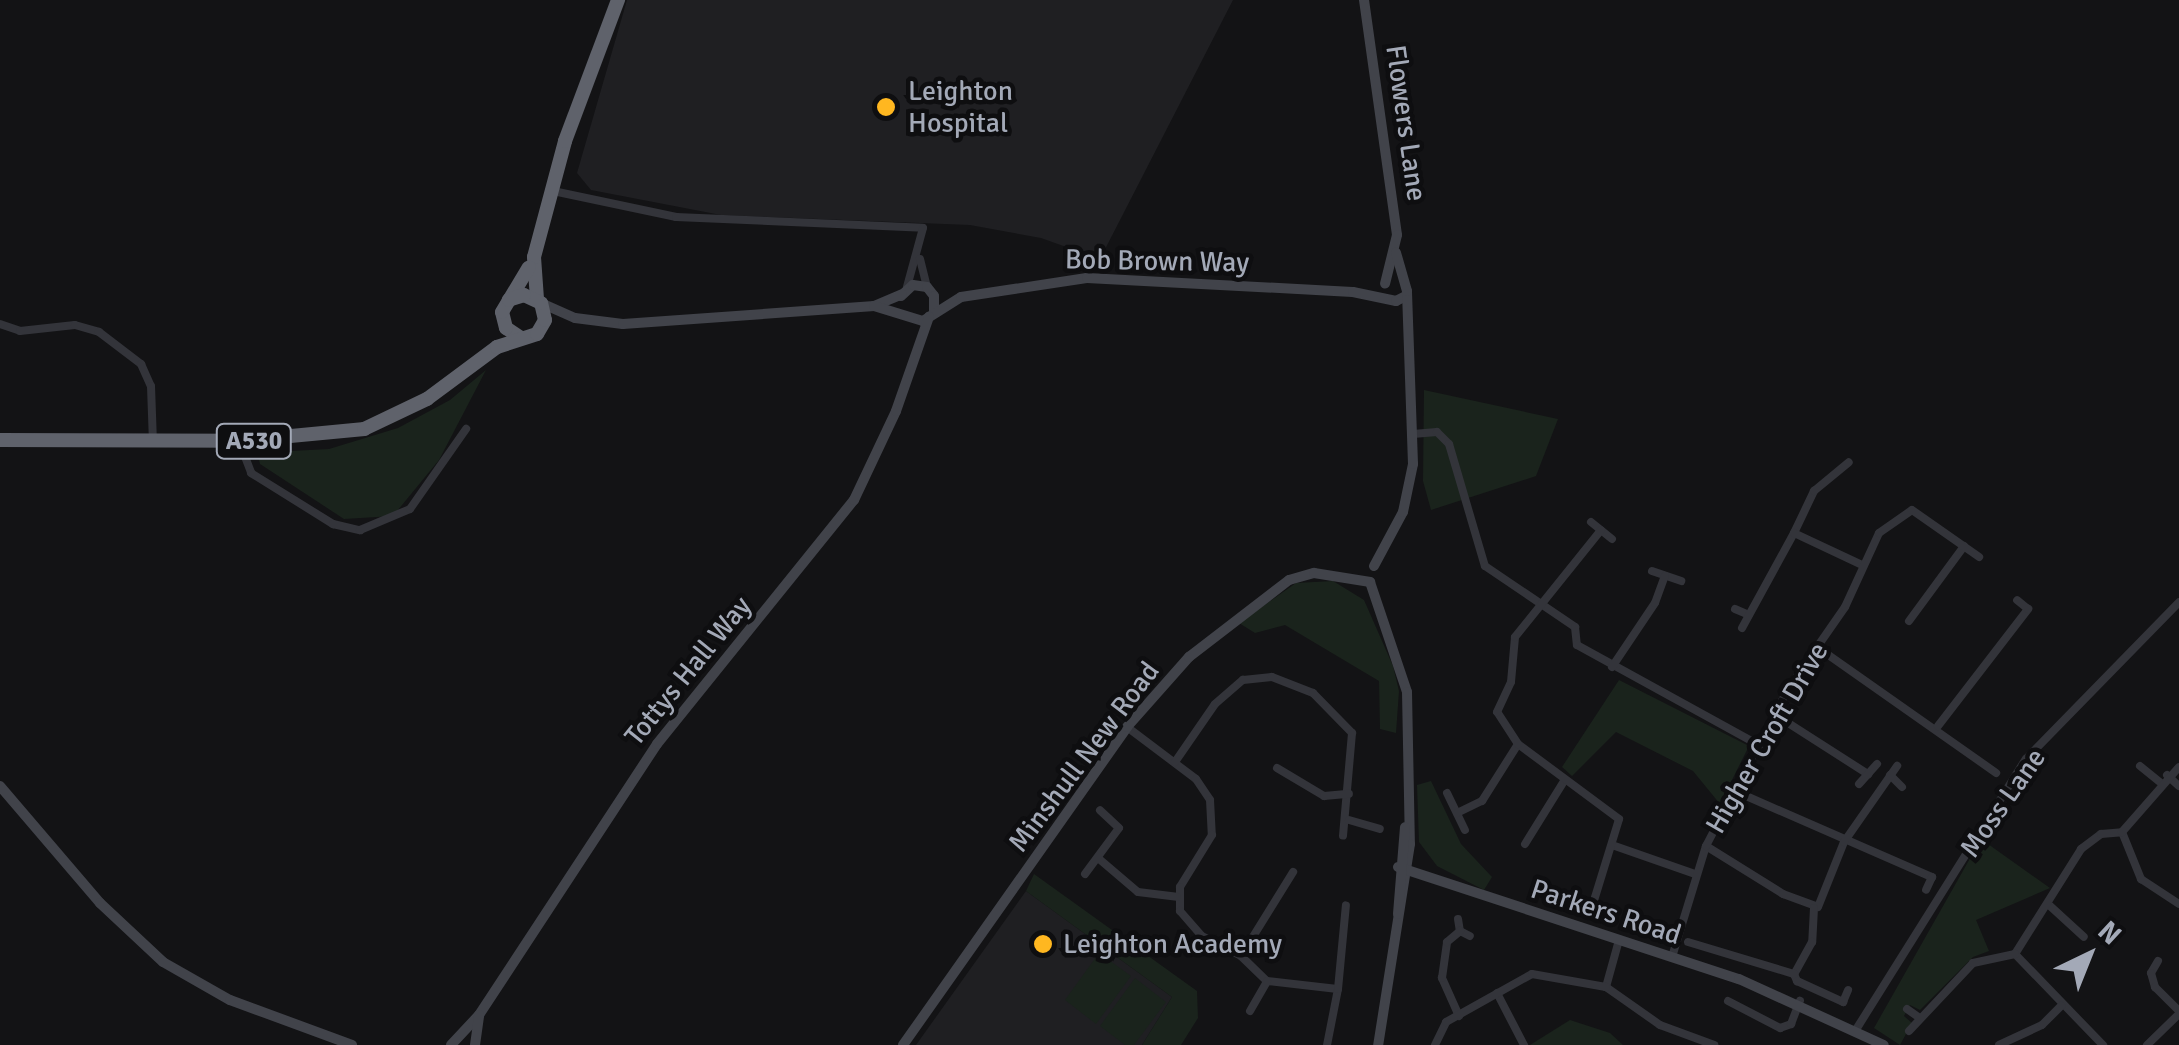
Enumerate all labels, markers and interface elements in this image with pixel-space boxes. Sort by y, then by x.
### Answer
street label: Flowers Lane [1378,43,1434,203]
place label: Leighton Hospital [908,74,1013,140]
marker: Leighton Hospital [873,94,899,120]
street label: Bob Brown Way [1065,243,1249,279]
road number: A530 [214,421,294,461]
street label: Tottys Hall Way [618,590,758,752]
street label: Higher Croft Drive [1699,636,1835,840]
street label: Minshull New Road [1001,655,1167,859]
street label: Moss Lane [1953,742,2053,864]
street label: Parkers Road [1527,872,1685,952]
north arrow [2039,905,2139,1005]
text: N [2091,914,2128,952]
place label: Leighton Academy [1063,927,1282,961]
marker: Leighton Academy [1032,933,1054,955]

